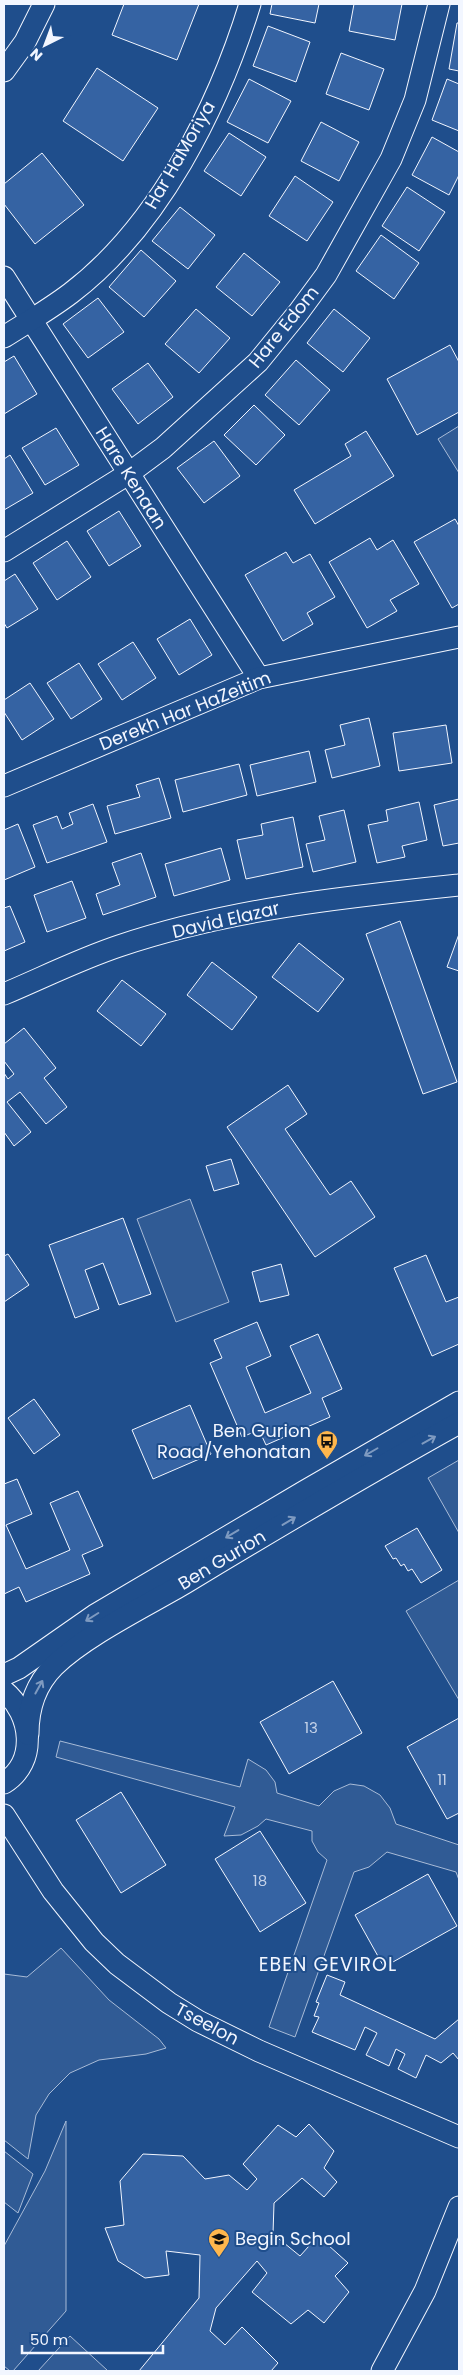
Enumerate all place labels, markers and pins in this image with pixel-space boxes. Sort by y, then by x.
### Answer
place label: Ben Gurion Road/Yehonatan [157,1418,311,1464]
bus stop icon: Ben Gurion Road/Yehonatan [315,1429,339,1460]
place label: Begin School [235,2226,351,2251]
school or university icon: Begin School [207,2227,231,2258]

